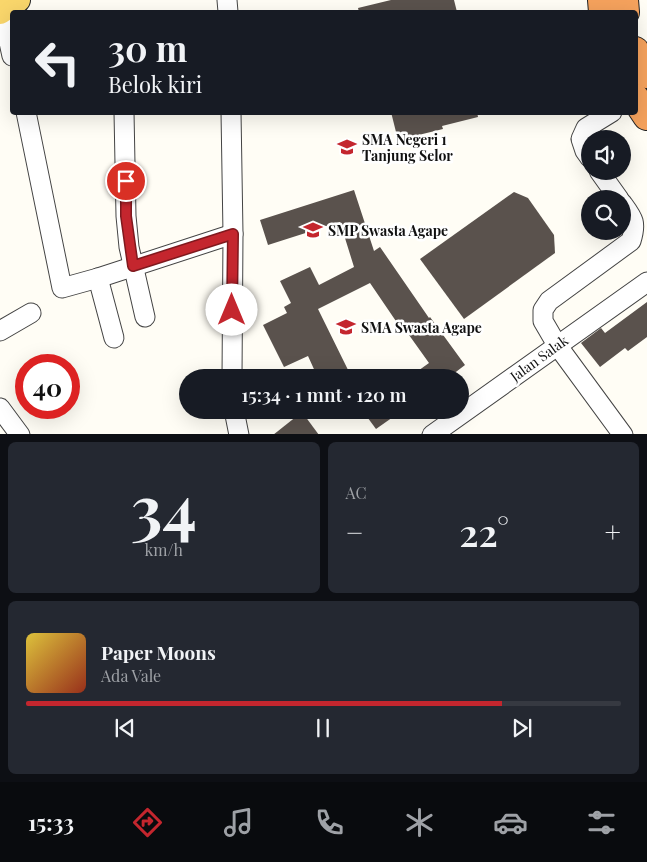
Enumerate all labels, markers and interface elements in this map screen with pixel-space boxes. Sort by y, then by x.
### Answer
text: 30 m [108,24,188,71]
icon: left [25,30,90,95]
text: Belok kiri [108,69,202,99]
place label: SMA Negeri 1 Tanjung Selor [362,130,453,165]
map controls [581,130,631,240]
button: sound [581,130,631,180]
school or university icon: SMA Negeri 1 Tanjung Selor [336,136,358,158]
pin [105,160,147,202]
icon: arrive [112,167,140,195]
button: search [581,190,631,240]
school or university icon: SMP Swasta Agape [302,219,324,241]
place label: SMP Swasta Agape [328,221,448,240]
position arrow [205,283,257,335]
school or university icon: SMA Swasta Agape [335,316,357,338]
place label: SMA Swasta Agape [361,318,482,337]
street label: Jalan Salak [505,330,572,386]
speed limit sign: 40 [15,354,80,419]
text: 15:34 · 1 mnt · 120 m [241,381,407,407]
text: 34 [131,463,197,549]
text: AC [346,482,366,503]
text: 22° [459,506,509,557]
text: − [346,513,364,550]
text: + [605,513,621,550]
text: km/h [145,539,183,560]
text: Paper Moons [101,639,216,665]
text: Ada Vale [101,665,161,686]
icon: previous [111,714,139,742]
icon: pause [309,714,337,742]
icon: next [508,714,536,742]
icon: directions [130,805,165,840]
icon: music [221,805,256,840]
icon: phone [312,805,347,840]
icon: climate [402,805,437,840]
icon: car [493,805,528,840]
icon: filters [584,805,619,840]
text: 15:33 [28,807,74,837]

